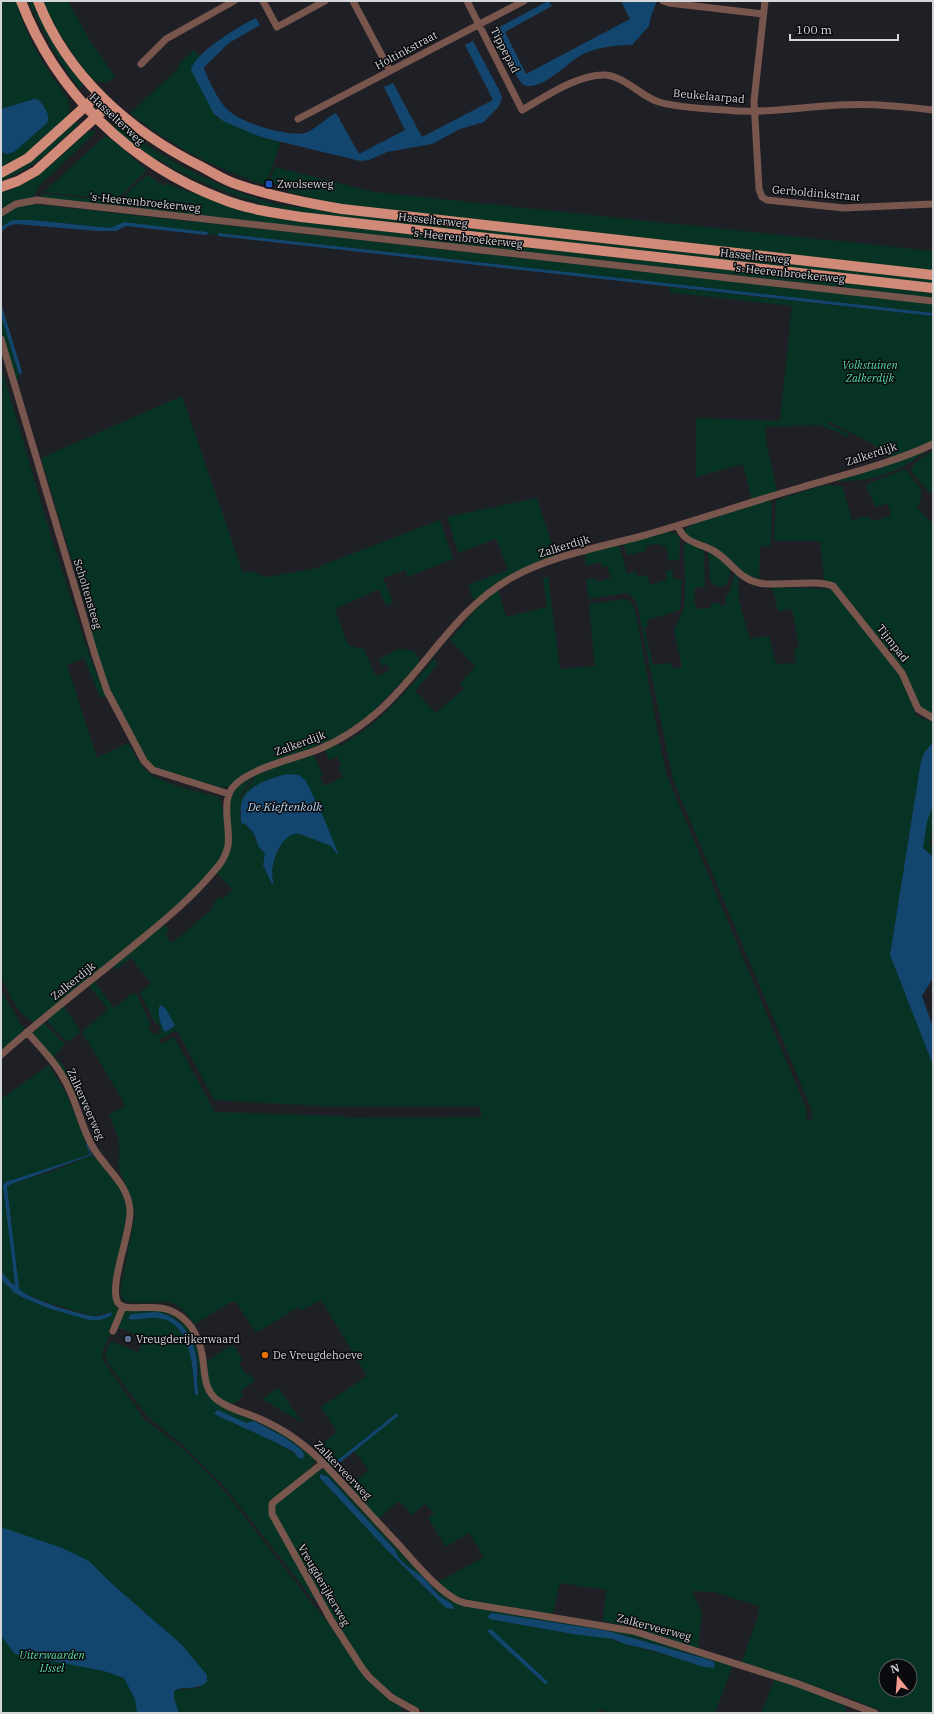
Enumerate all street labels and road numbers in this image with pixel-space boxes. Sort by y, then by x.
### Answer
street label: Tippepad [487,25,523,76]
street label: Holtinkstraat [372,28,440,72]
street label: Beukelaarpad [673,86,746,106]
street label: Hasselterweg [87,90,147,148]
street label: Gerboldinkstraat [771,182,861,204]
street label: 's-Heerenbroekerweg [89,189,201,215]
street label: Hasselterweg [398,209,468,231]
street label: 's-Heerenbroekerweg [411,225,523,251]
street label: Hasselterweg [720,245,790,267]
street label: 's-Heerenbroekerweg [733,260,845,286]
street label: Zalkerdijk [844,439,899,469]
street label: Zalkerdijk [536,531,592,560]
street label: Scholtensteeg [71,557,105,631]
street label: Tijmpad [874,621,912,665]
street label: Zalkerdijk [273,727,328,759]
street label: Zalkerdijk [48,958,99,1003]
street label: Zalkerveerweg [64,1066,108,1142]
street label: Zalkerveerweg [311,1438,375,1502]
street label: Vreugderijkerweg [295,1542,353,1628]
street label: Zalkerveerweg [615,1610,693,1644]

